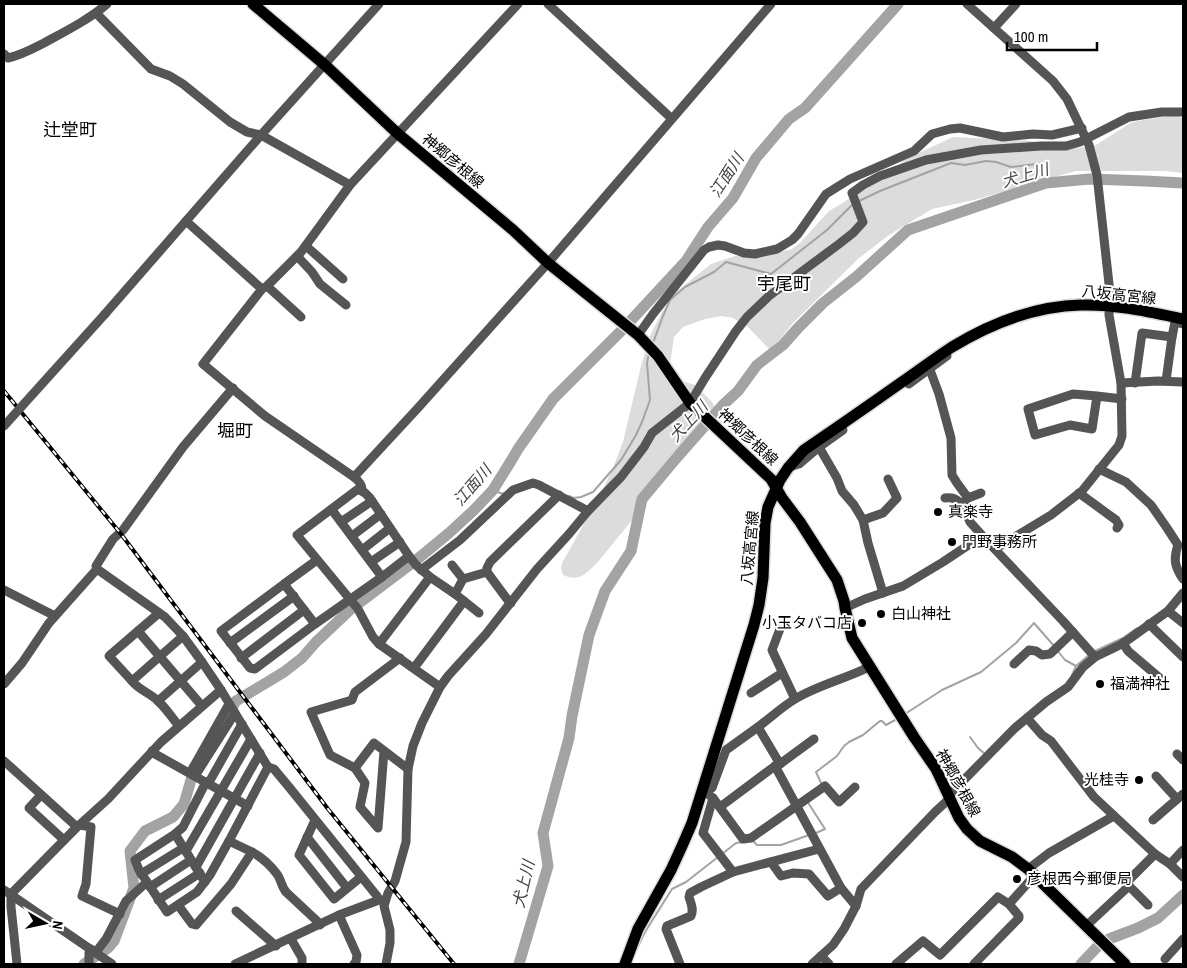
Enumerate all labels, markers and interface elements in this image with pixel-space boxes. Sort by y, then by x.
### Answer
scale bar [1007,20,1097,52]
text: 100 m [1014,26,1048,47]
district label: 辻堂町 [43,117,97,142]
street label: 神郷彦根線 [418,128,489,193]
water label: 江面川 [704,147,749,201]
water label: 犬上川 [999,157,1053,192]
district label: 宇尾町 [757,271,811,296]
street label: 八坂高宮線 [1081,280,1157,309]
water label: 犬上川 [664,394,714,446]
street label: 神郷彦根線 [714,403,783,470]
district label: 堀町 [217,418,253,443]
water label: 江面川 [448,458,497,510]
place label: 真楽寺 [948,501,993,522]
marker: 真楽寺 [932,506,944,518]
street label: 八坂高宮線 [736,510,763,586]
place label: 門野事務所 [962,531,1037,552]
marker: 門野事務所 [946,536,958,548]
place label: 白山神社 [891,603,951,624]
marker: 白山神社 [875,608,887,620]
place label: 小玉タバコ店 [762,612,852,633]
marker: 小玉タバコ店 [856,617,868,629]
place label: 福満神社 [1110,673,1170,694]
marker: 福満神社 [1094,678,1106,690]
street label: 神郷彦根線 [931,745,986,821]
place label: 光桂寺 [1084,769,1129,790]
marker: 光桂寺 [1133,774,1145,786]
water label: 犬上川 [507,856,540,910]
place label: 彦根西今郵便局 [1027,868,1132,889]
marker: 彦根西今郵便局 [1011,873,1023,885]
north arrow [20,898,70,948]
text: N [48,920,67,931]

